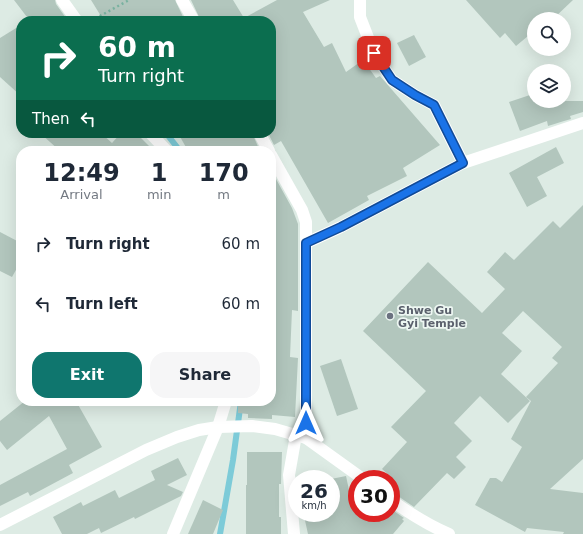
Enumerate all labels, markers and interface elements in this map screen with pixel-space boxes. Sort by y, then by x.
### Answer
map controls [527,12,571,108]
button: search [527,12,571,56]
text: 60 m [98,31,176,64]
icon: right [32,32,84,84]
pin [357,36,391,70]
icon: arrive [363,42,385,64]
button: layers [527,64,571,108]
text: Turn right [98,65,184,86]
icon: left [77,108,99,130]
text: Then [32,110,69,128]
text: 12:49 [43,159,120,187]
text: 1 [151,159,167,187]
text: 170 [199,159,249,187]
text: Arrival [60,187,103,202]
text: min [147,187,171,202]
text: m [217,187,230,202]
icon: right [32,233,54,255]
text: Turn right [66,235,150,253]
text: 60 m [222,235,260,253]
icon: left [32,293,54,315]
text: Turn left [66,295,138,313]
text: 60 m [222,295,260,313]
place label: Shwe Gu Gyi Temple [398,304,466,330]
marker: Shwe Gu Gyi Temple [385,311,395,321]
button: Exit [32,352,142,398]
button: Share [150,352,260,398]
position arrow [285,402,327,444]
speed limit sign: 30 [348,470,400,522]
text: 26 [300,479,328,503]
text: km/h [301,500,327,511]

